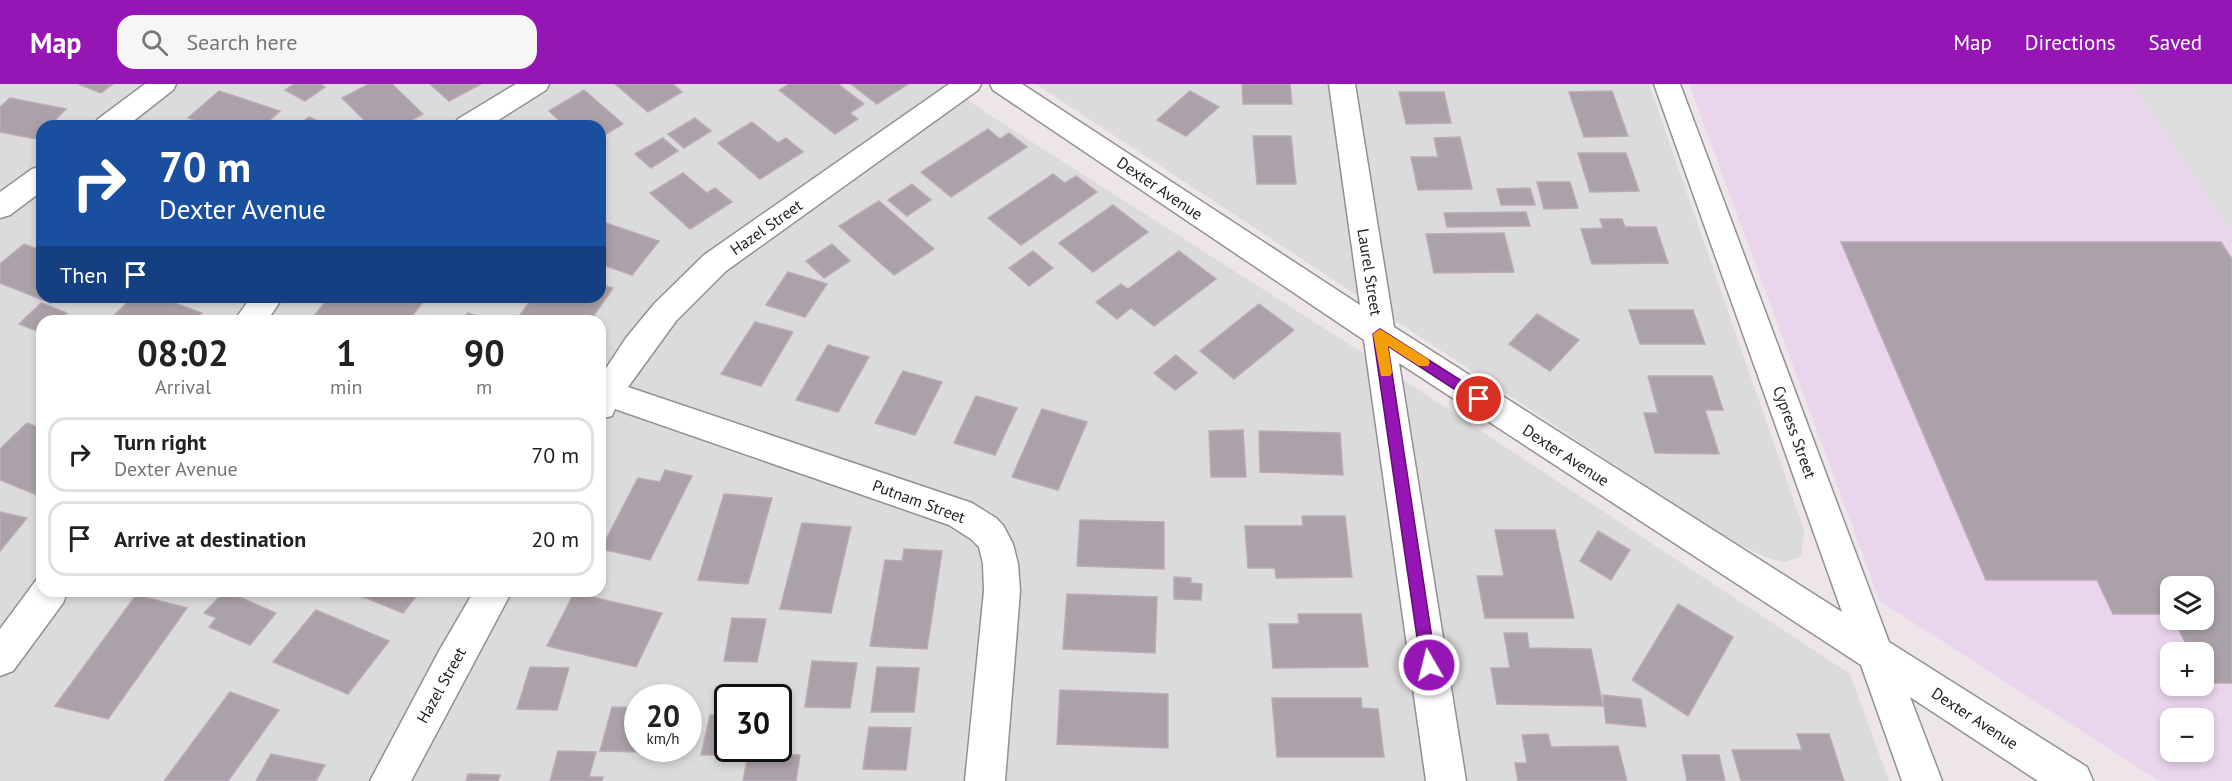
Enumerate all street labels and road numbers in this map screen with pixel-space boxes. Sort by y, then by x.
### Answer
street label: Dexter Avenue [1113,152,1207,224]
street label: Hazel Street [726,195,806,259]
street label: Laurel Street [1353,227,1387,318]
street label: Cypress Street [1769,383,1821,481]
street label: Dexter Avenue [1519,420,1613,490]
street label: Putnam Street [870,475,969,527]
street label: Hazel Street [412,643,470,726]
street label: Dexter Avenue [1928,683,2022,753]

